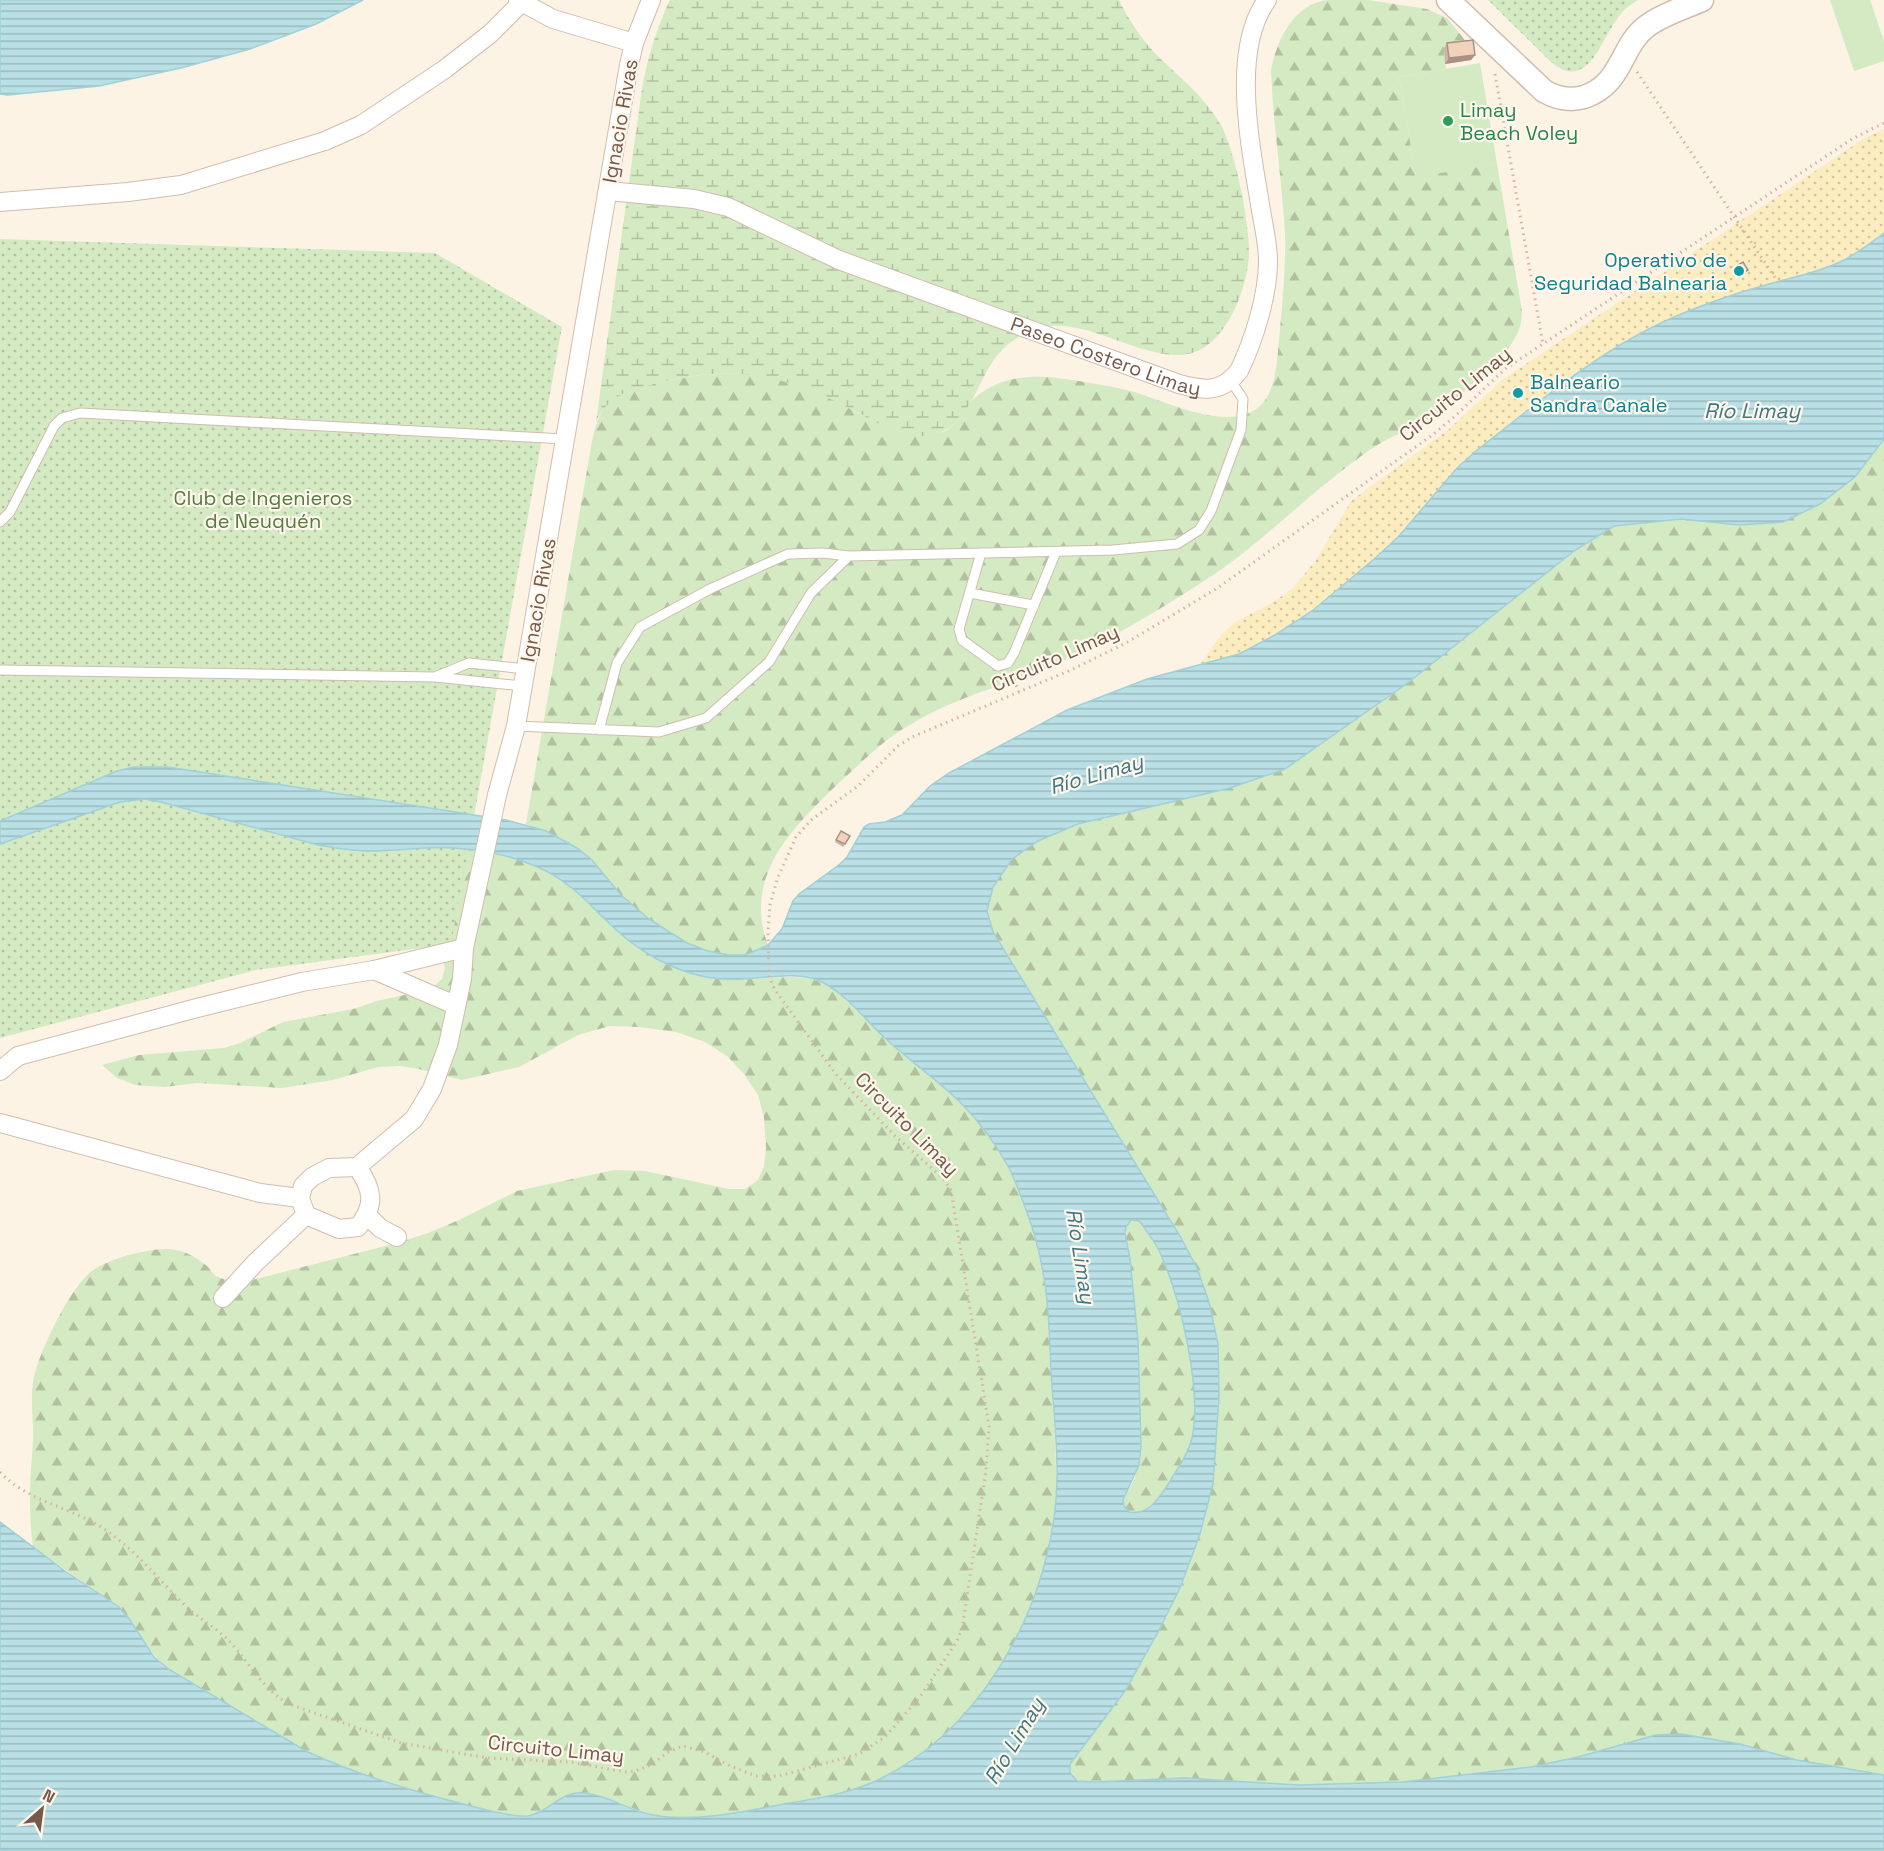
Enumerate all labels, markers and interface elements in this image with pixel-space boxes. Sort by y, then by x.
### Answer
street label: Ignacio Rivas [596,57,644,185]
place label: Limay Beach Voley [1460,97,1578,146]
marker: Limay Beach Voley [1441,114,1455,128]
place label: Operativo de Seguridad Balnearia [1534,247,1727,296]
marker: Operativo de Seguridad Balnearia [1732,264,1746,278]
street label: Paseo Costero Limay [1007,311,1203,402]
street label: Circuito Limay [1394,341,1516,447]
place label: Balneario Sandra Canale [1530,369,1668,418]
marker: Balneario Sandra Canale [1511,386,1525,400]
water label: Río Limay [1704,397,1801,424]
park label: Club de Ingenieros de Neuquén [174,485,352,534]
street label: Ignacio Rivas [514,536,562,664]
street label: Circuito Limay [987,618,1123,698]
water label: Río Limay [1046,747,1147,800]
street label: Circuito Limay [849,1066,965,1182]
water label: Río Limay [1060,1206,1102,1307]
water label: Río Limay [978,1692,1051,1789]
street label: Circuito Limay [487,1729,625,1769]
north arrow [12,1779,72,1839]
text: N [39,1784,58,1808]

